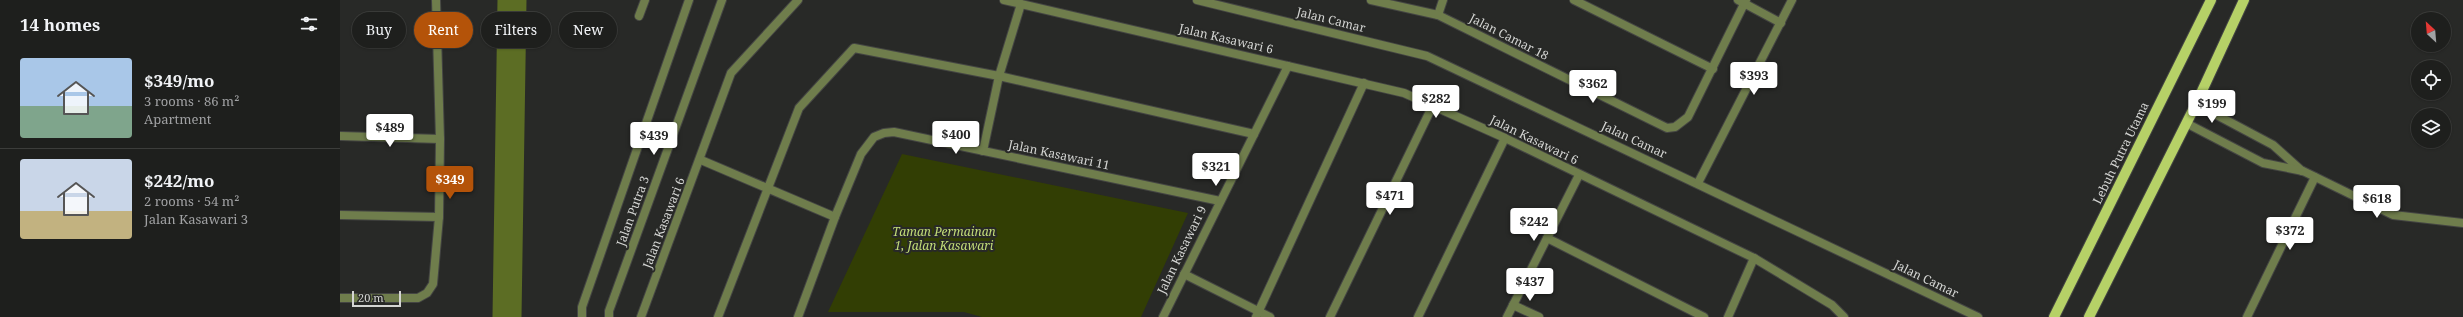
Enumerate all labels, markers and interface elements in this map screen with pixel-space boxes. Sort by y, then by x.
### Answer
street label: Jalan Camar [1294,3,1368,36]
street label: Jalan Camar 18 [1466,9,1552,64]
chip: Buy [352,12,406,48]
chip: Rent [414,12,473,48]
chip: Filters [481,12,551,48]
chip: New [559,12,617,48]
north arrow [2411,12,2451,52]
map controls [2411,12,2451,148]
text: 14 homes [20,13,100,36]
icon: filters [298,13,320,35]
street label: Jalan Kasawari 6 [1176,19,1275,58]
button: locate [2411,60,2451,100]
pin: $393 [1730,62,1778,96]
text: $393 [1739,66,1769,84]
text: $349/mo [144,69,215,92]
pin: $362 [1569,70,1617,104]
icon: home [52,74,100,122]
text: $362 [1578,74,1608,92]
pin: $282 [1412,85,1460,119]
text: $282 [1421,89,1451,107]
pin: $199 [2188,90,2236,124]
text: 3 rooms · 86 m² [144,92,239,110]
text: $199 [2197,94,2227,112]
street label: Lebuh Putra Utama [2088,99,2153,207]
button: layers [2411,108,2451,148]
text: Apartment [144,110,211,128]
street label: Jalan Kasawari 6 [1486,110,1581,168]
pin: $489 [366,114,414,148]
street label: Jalan Camar [1598,117,1670,162]
text: $489 [375,118,405,136]
pin: $400 [932,121,980,155]
pin: $439 [630,122,678,156]
text: $400 [941,125,971,143]
text: $439 [639,126,669,144]
street label: Jalan Kasawari 11 [1006,135,1111,174]
pin: $321 [1192,153,1240,187]
text: $321 [1201,157,1231,175]
pin: $349 [426,166,474,200]
text: $242/mo [144,169,215,192]
text: $349 [435,170,465,188]
street label: Jalan Putra 3 [612,173,653,249]
icon: home [52,175,100,223]
street label: Jalan Kasawari 6 [638,175,689,272]
pin: $471 [1366,182,1414,216]
pin: $618 [2353,185,2401,219]
text: $471 [1375,186,1405,204]
text: $618 [2362,189,2392,207]
text: 2 rooms · 54 m² [144,192,239,210]
street label: Jalan Kasawari 9 [1152,203,1210,298]
pin: $242 [1510,208,1558,242]
text: Jalan Kasawari 3 [144,210,248,228]
text: $242 [1519,212,1549,230]
pin: $372 [2266,217,2314,251]
text: $372 [2275,221,2305,239]
park label: Taman Permainan 1, Jalan Kasawari [892,223,996,254]
street label: Jalan Camar [1890,255,1962,302]
pin: $437 [1506,268,1554,302]
text: $437 [1515,272,1545,290]
scale bar [352,289,401,308]
text: 20 m [358,290,384,305]

